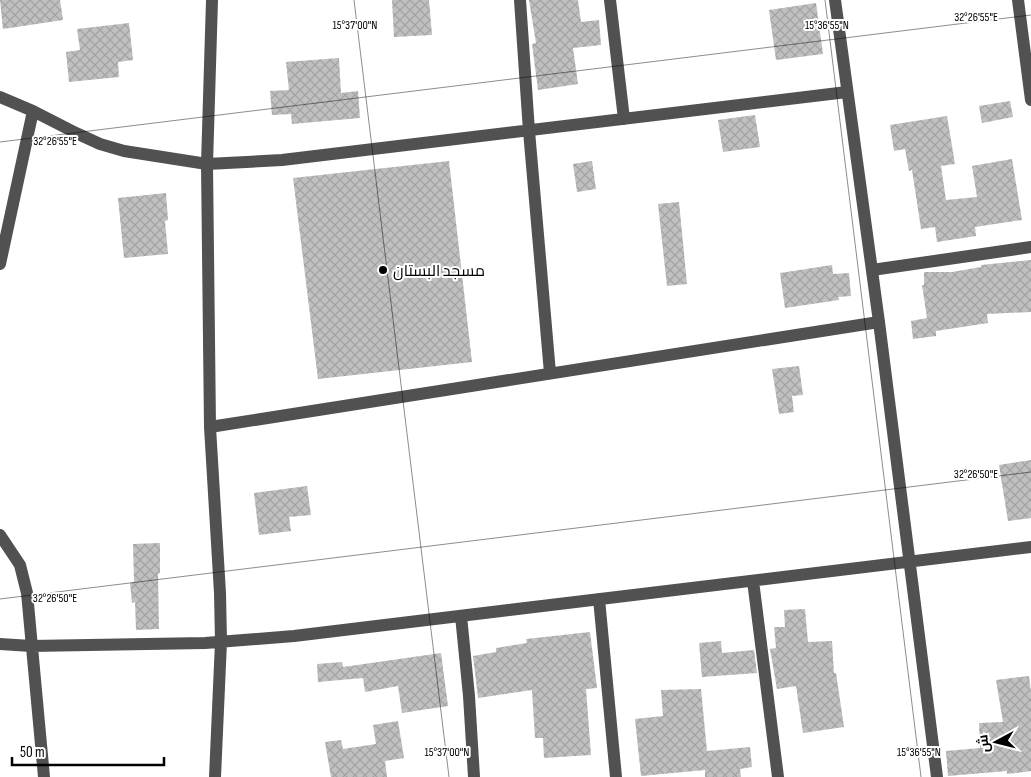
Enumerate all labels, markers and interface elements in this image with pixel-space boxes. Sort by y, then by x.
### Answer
text: 32°26'55"E [954,10,998,25]
text: 15°37'00"N [333,18,377,33]
text: 15°36'55"N [805,18,849,33]
text: 32°26'55"E [33,134,77,149]
place label: مسجد البستان [393,262,485,281]
marker: مسجد البستان [377,264,389,276]
text: 32°26'50"E [954,467,998,482]
text: 32°26'50"E [33,591,77,606]
north arrow [971,717,1021,767]
scale bar [12,734,165,766]
text: ش [974,734,993,753]
text: 50 m [20,743,45,762]
text: 15°37'00"N [425,745,469,760]
text: 15°36'55"N [897,745,941,760]

